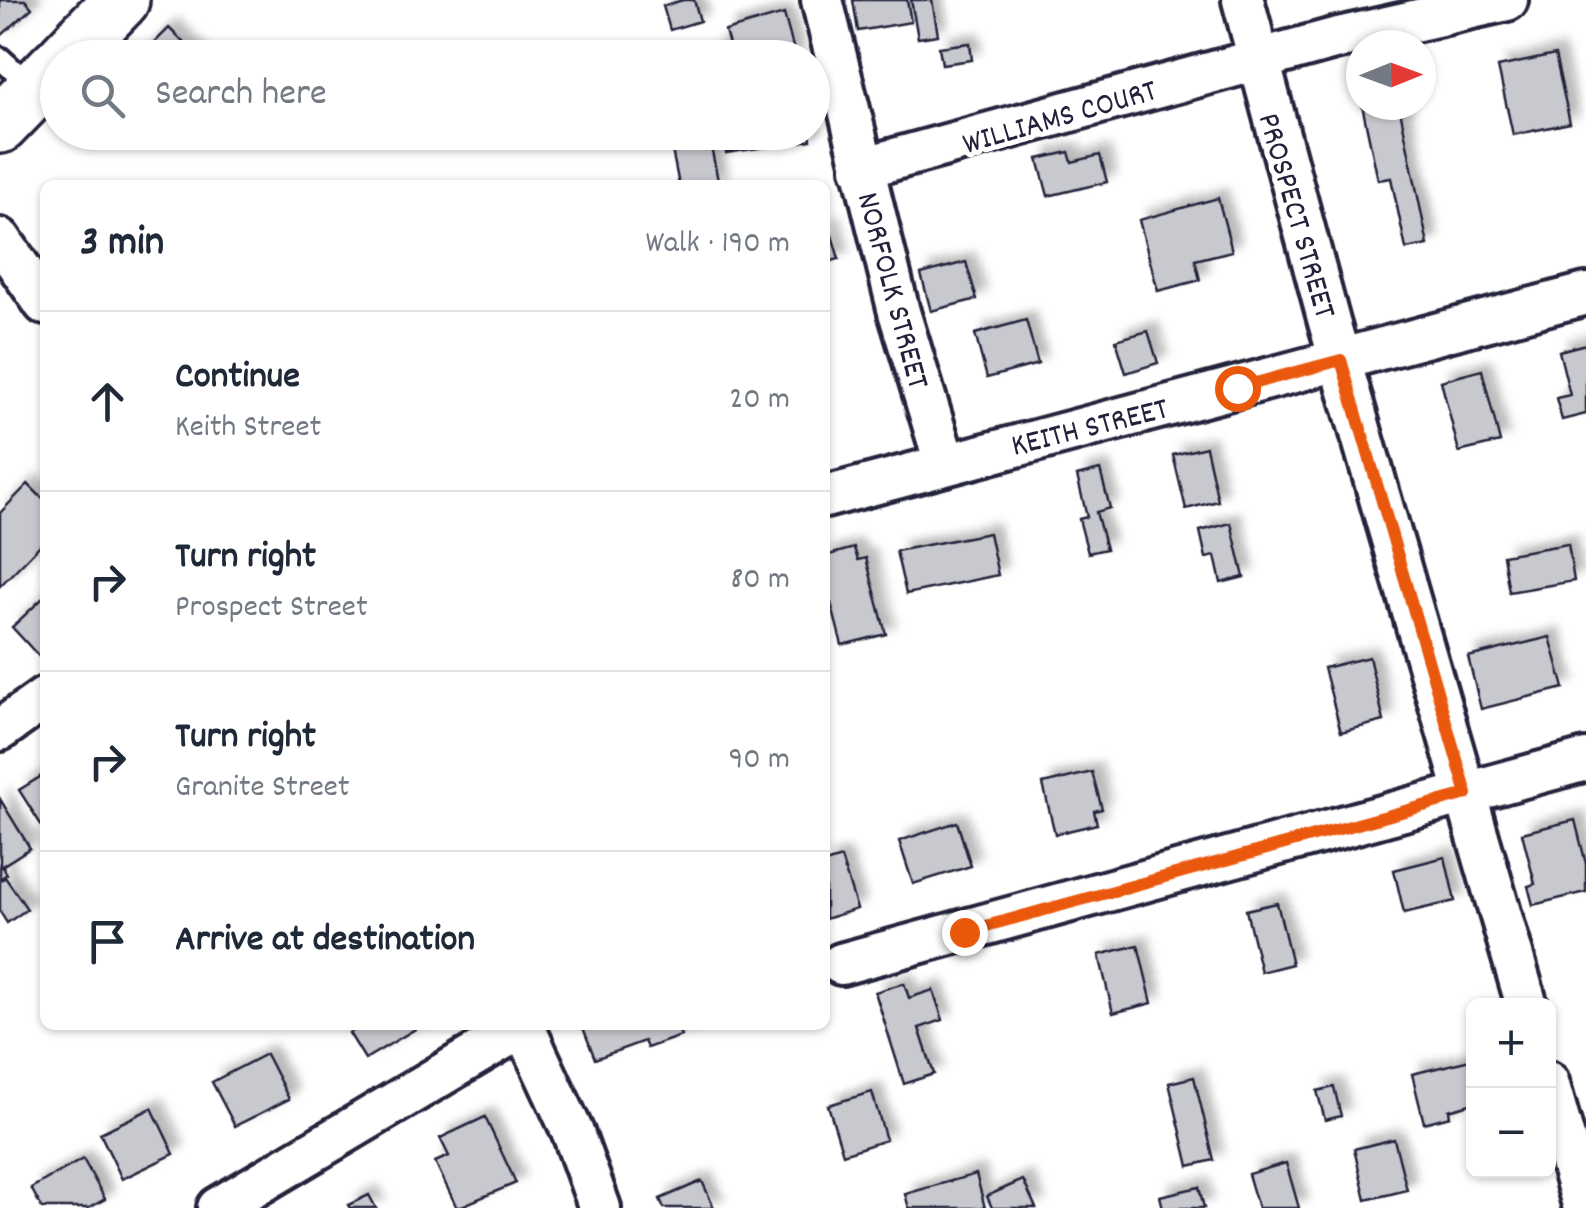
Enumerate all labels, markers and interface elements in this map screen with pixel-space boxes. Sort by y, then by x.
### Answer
north arrow [1346,30,1436,120]
search box [40,40,830,150]
icon: search [75,68,130,123]
text: Search here [155,68,327,123]
street label: WILLIAMS COURT [958,70,1163,169]
street label: PROSPECT STREET [1243,108,1346,325]
street label: NORFOLK STREET [842,188,939,395]
text: 3 min [80,215,164,275]
text: Walk · 190 m [645,222,790,268]
text: Continue [175,351,300,406]
route start [1215,366,1261,412]
icon: ahead [80,374,135,429]
text: 20 m [729,378,790,424]
street label: KEITH STREET [1007,388,1174,472]
text: Keith Street [175,406,321,452]
text: Turn right [175,531,316,586]
icon: right [80,554,135,609]
text: 80 m [730,558,790,604]
text: Prospect Street [175,586,368,632]
text: Turn right [175,711,316,766]
icon: right [80,734,135,789]
text: 90 m [729,738,790,784]
text: Granite Street [175,766,350,812]
route end [942,910,988,956]
icon: arrive [80,914,135,969]
text: Arrive at destination [175,914,475,969]
map controls [1466,998,1556,1178]
button: + [1466,998,1556,1088]
button: − [1466,1088,1556,1178]

